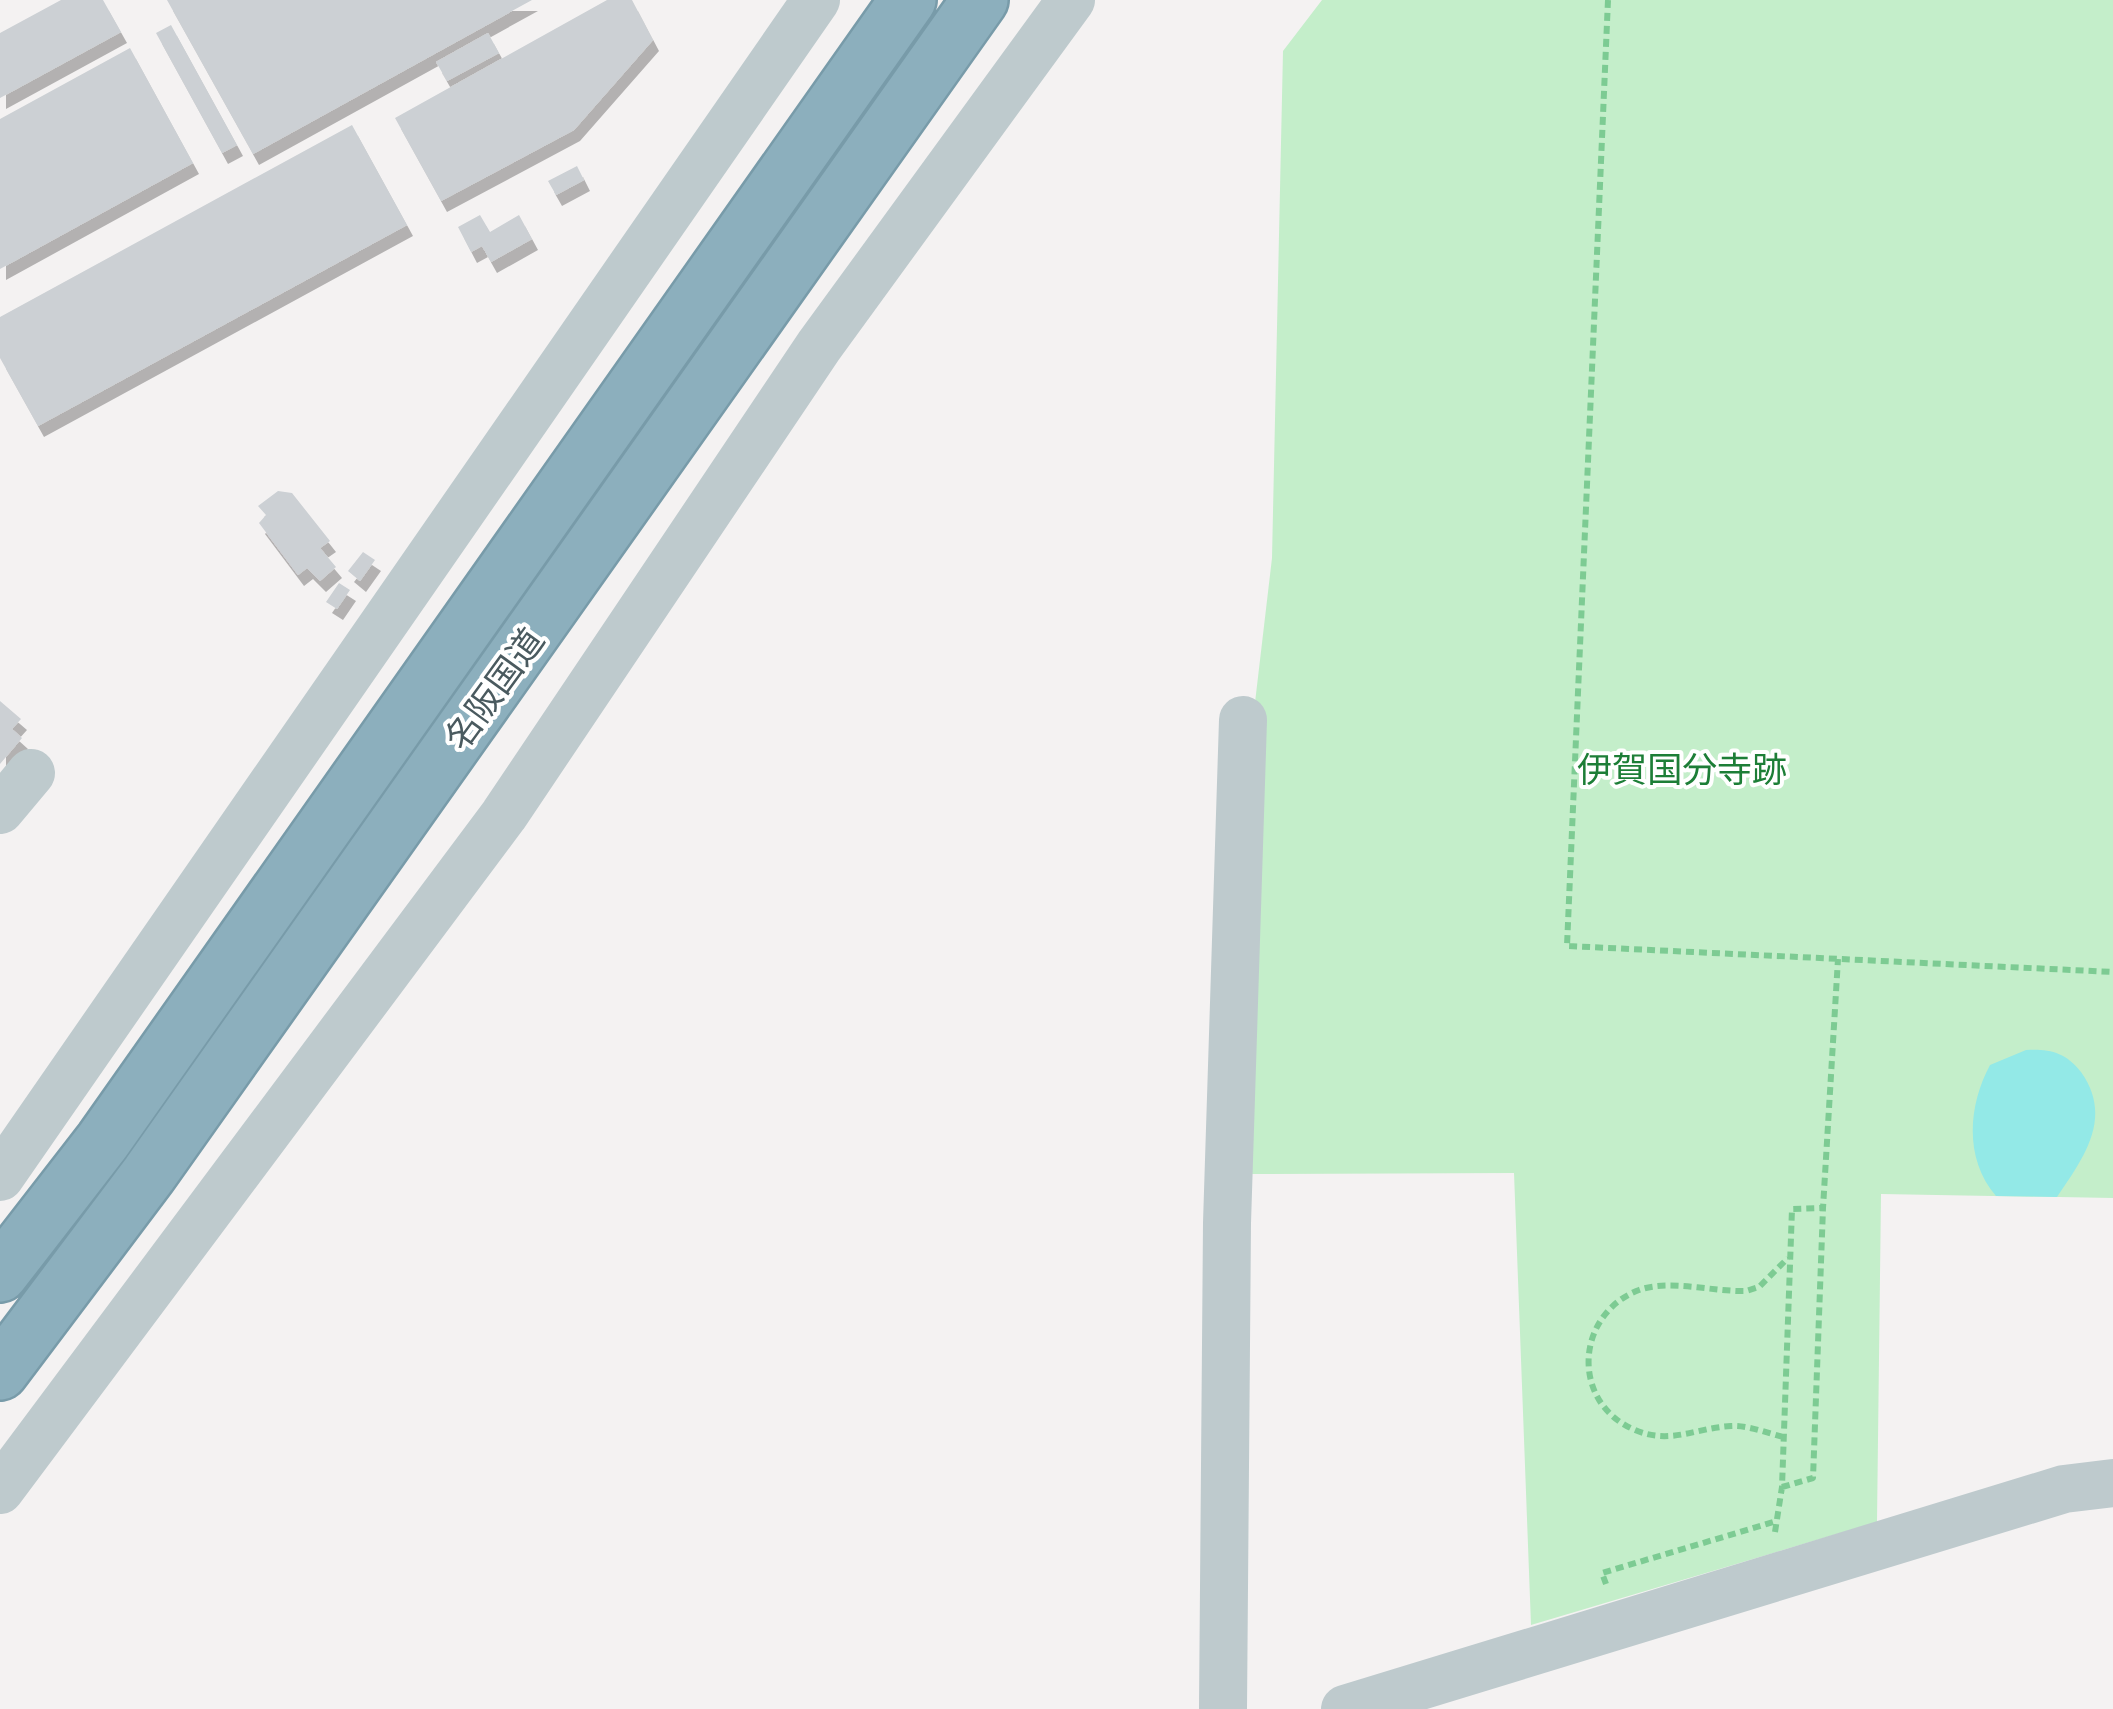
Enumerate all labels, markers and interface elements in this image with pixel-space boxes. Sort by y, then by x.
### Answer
street label: 名阪国道 [435,619,551,757]
park label: 伊賀国分寺跡 [1577,747,1787,789]

